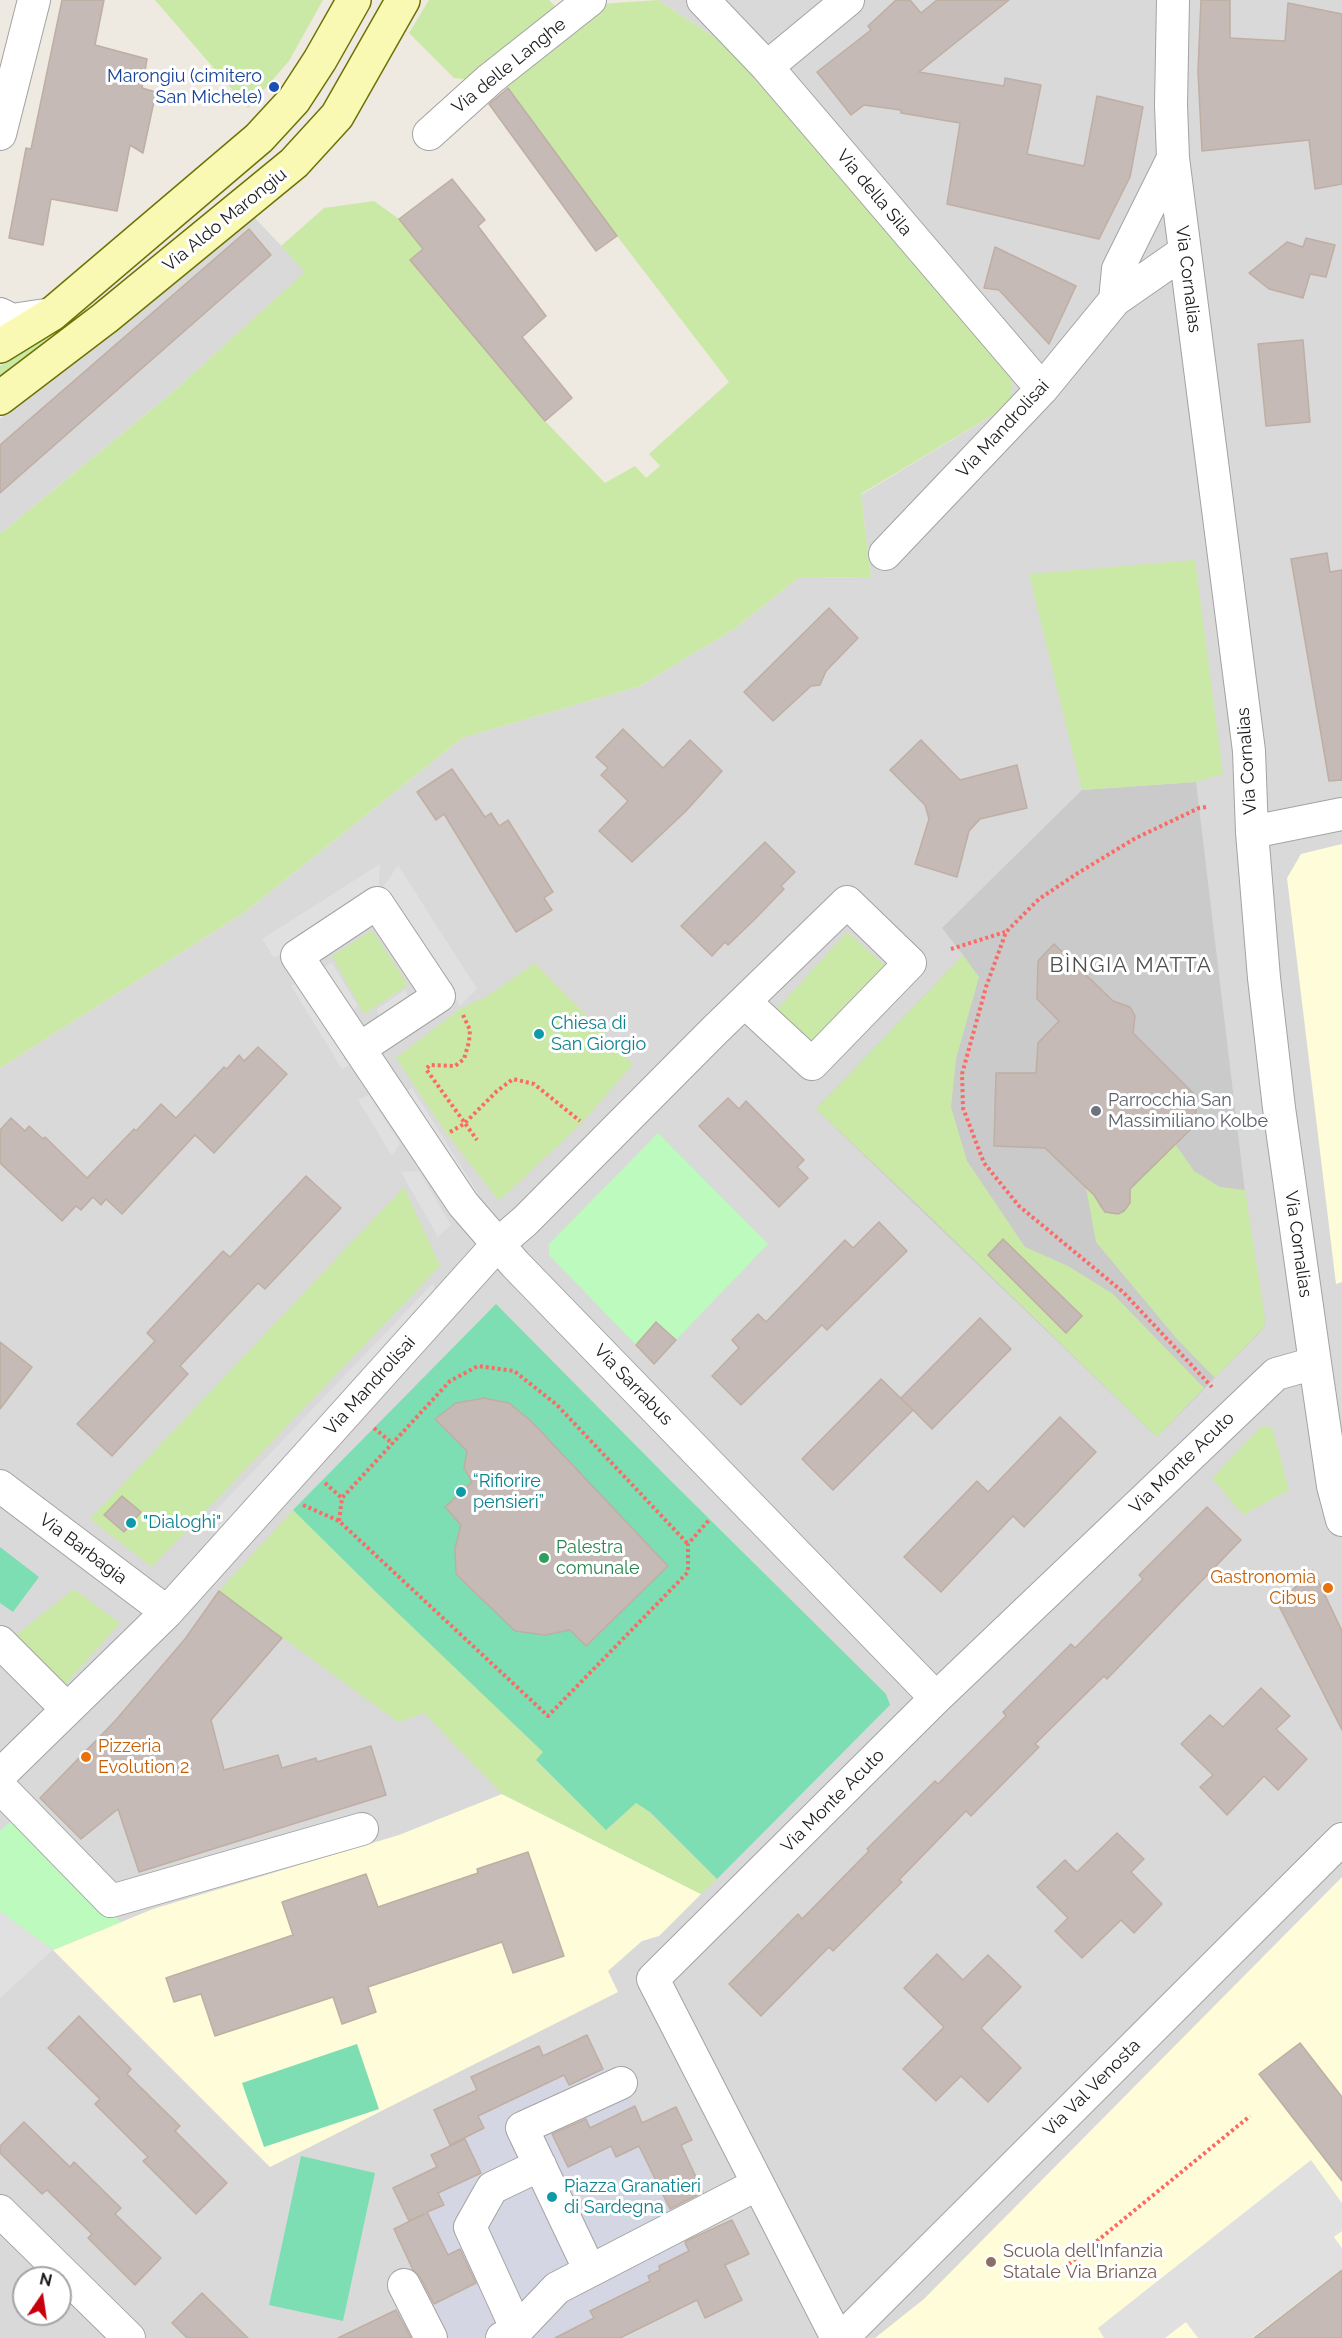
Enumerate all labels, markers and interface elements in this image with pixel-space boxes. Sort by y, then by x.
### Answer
street label: Via delle Langhe [448,13,570,119]
place label: Marongiu (cimitero San Michele) [107,66,262,109]
marker: Marongiu (cimitero San Michele) [267,80,281,94]
street label: Via della Sila [832,145,916,241]
street label: Via Aldo Marongiu [159,164,291,276]
street label: Via Cornalias [1171,224,1205,334]
street label: Via Mandrolisai [952,376,1054,482]
street label: Via Cornalias [1232,707,1262,815]
district label: BÌNGIA MATTA [1050,953,1212,979]
place label: Chiesa di San Giorgio [551,1013,646,1056]
marker: Chiesa di San Giorgio [532,1027,546,1041]
place label: Parrocchia San Massimiliano Kolbe [1108,1090,1268,1132]
marker: Parrocchia San Massimiliano Kolbe [1089,1104,1103,1118]
street label: Via Cornalias [1280,1189,1316,1299]
street label: Via Mandrolisai [320,1332,420,1440]
street label: Via Sarrabus [589,1340,677,1430]
street label: Via Monte Acuto [1125,1408,1239,1518]
place label: “Rifiorire pensieri” [473,1471,544,1514]
marker: “Rifiorire pensieri” [454,1485,468,1499]
street label: Via Barbagia [35,1509,131,1589]
place label: "Dialoghi" [143,1512,221,1534]
marker: "Dialoghi" [124,1516,138,1530]
place label: Palestra comunale [556,1537,640,1580]
marker: Palestra comunale [537,1551,551,1565]
place label: Gastronomia Cibus [1210,1567,1316,1610]
marker: Gastronomia Cibus [1321,1581,1335,1595]
place label: Pizzeria Evolution 2 [98,1736,189,1778]
street label: Via Monte Acuto [777,1745,889,1857]
marker: Pizzeria Evolution 2 [79,1750,93,1764]
street label: Via Val Venosta [1039,2035,1145,2141]
place label: Piazza Granatieri di Sardegna [564,2176,701,2218]
marker: Piazza Granatieri di Sardegna [545,2190,559,2204]
place label: Scuola dell'Infanzia Statale Via Brianza [1003,2241,1163,2284]
marker: Scuola dell'Infanzia Statale Via Brianza [984,2255,998,2269]
north arrow [12,2266,72,2326]
text: N [38,2269,54,2291]

